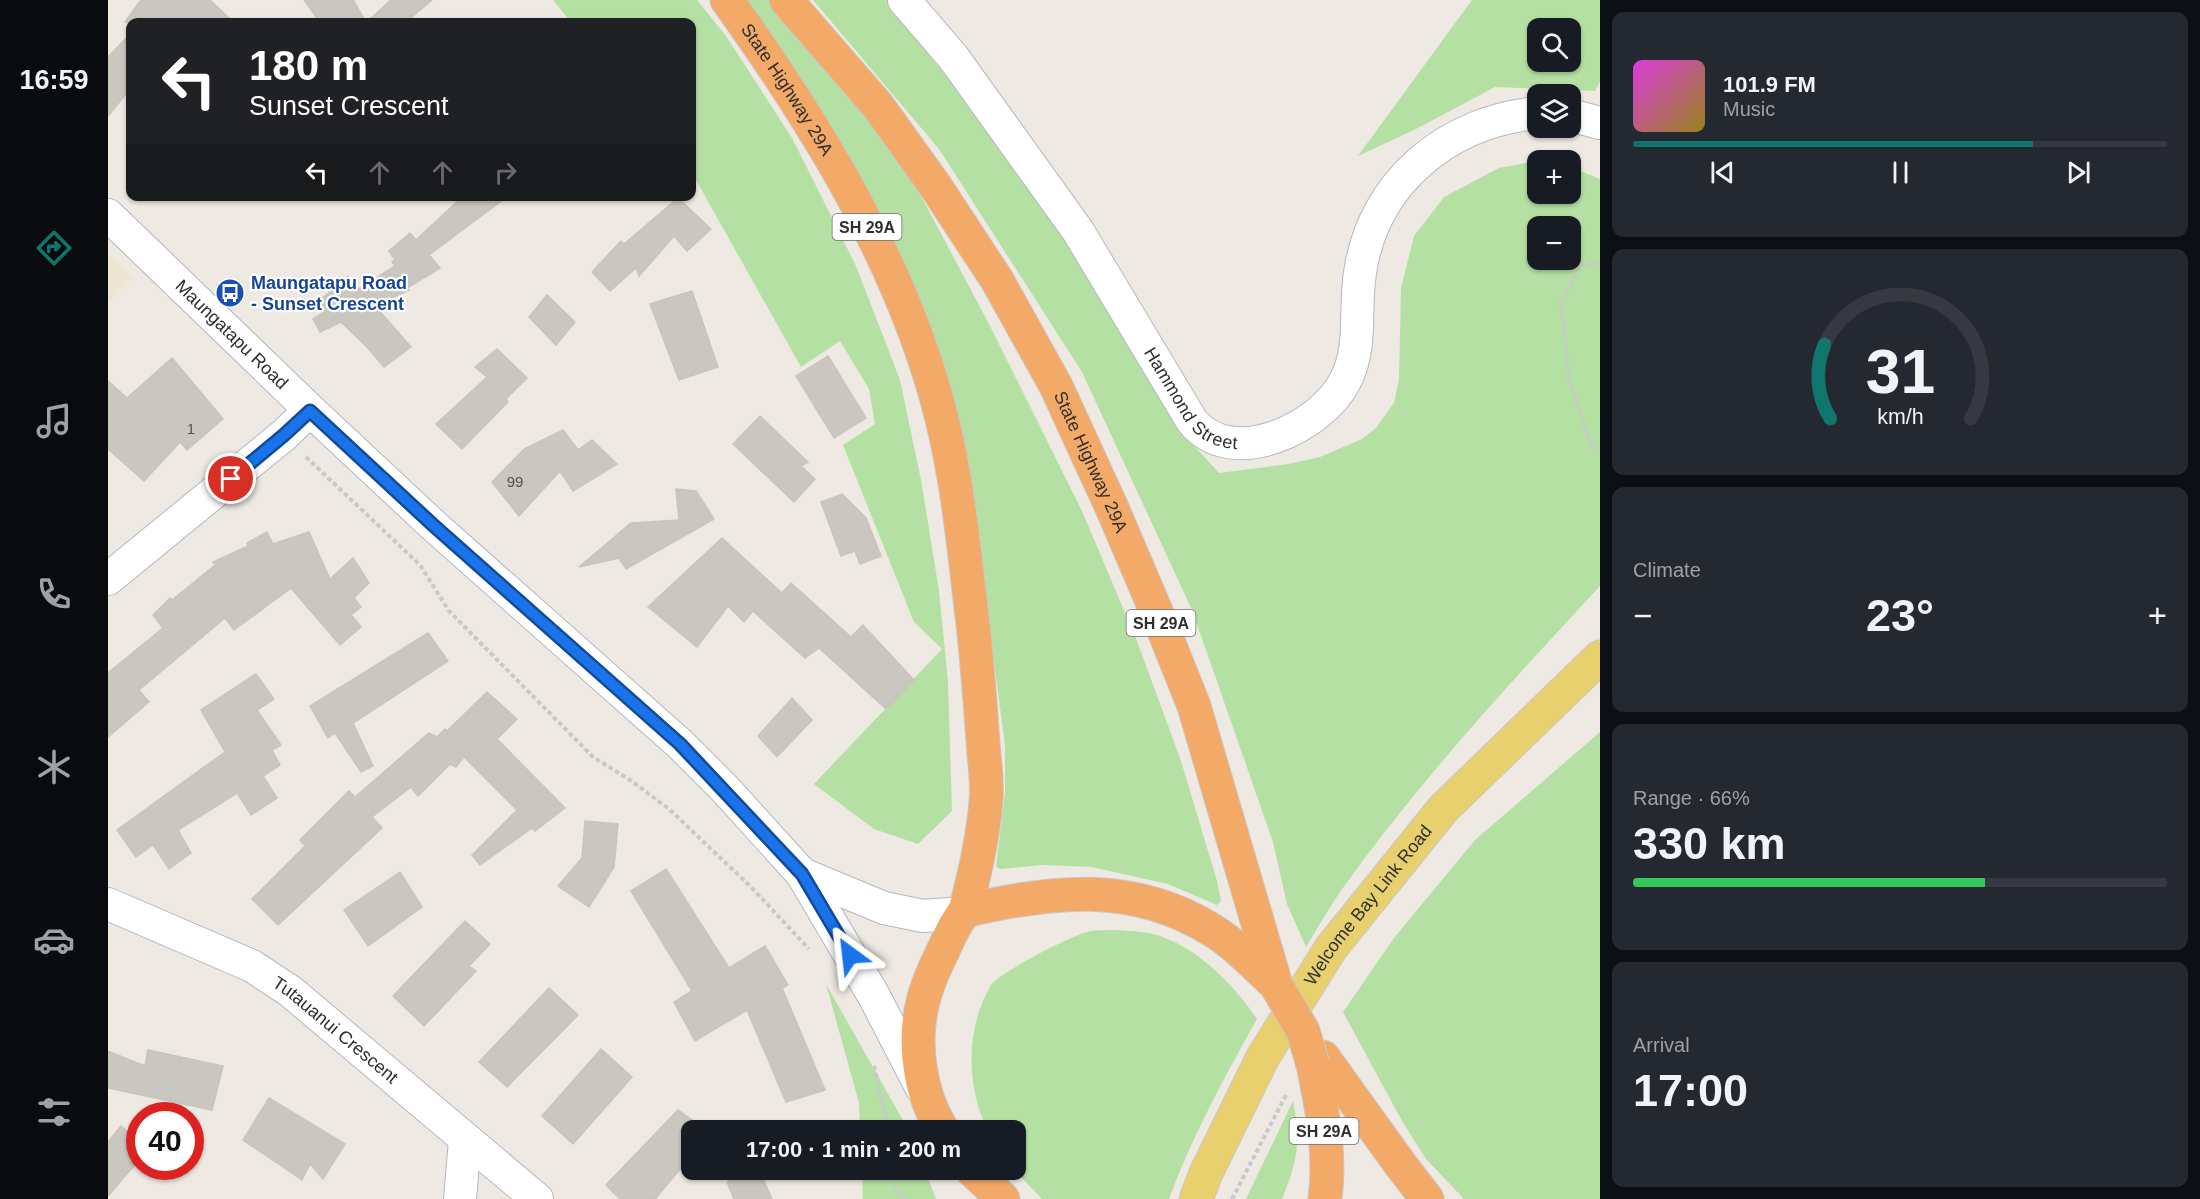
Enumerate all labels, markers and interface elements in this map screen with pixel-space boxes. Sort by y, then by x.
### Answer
map controls [1527,18,1581,270]
button: search [1527,18,1581,72]
street label: State Highway 29A [737,20,837,159]
icon: left [150,42,228,120]
text: 180 m [249,42,368,89]
text: 16:59 [19,65,89,95]
text: 101.9 FM [1723,72,1816,97]
button: layers [1527,84,1581,138]
text: Sunset Crescent [249,91,449,121]
text: Music [1723,98,1775,120]
button: + [1527,150,1581,204]
icon: left [300,156,333,189]
icon: ahead [363,156,396,189]
icon: ahead [426,156,459,189]
icon: right [489,156,522,189]
icon: previous [1706,156,1739,189]
icon: pause [1884,156,1917,189]
icon: next [2062,156,2095,189]
road number: SH 29A [832,214,902,240]
button: − [1527,216,1581,270]
icon: directions [33,227,75,269]
place label: Maungatapu Road - Sunset Crescent [251,273,407,314]
street label: Maungatapu Road [171,276,292,393]
bus stop icon: Maungatapu Road - Sunset Crescent [214,277,246,309]
text: 31 [1865,337,1935,406]
street label: Hammond Street [1140,344,1238,453]
street label: State Highway 29A [1050,388,1131,536]
icon: music [33,400,75,442]
text: km/h [1877,406,1923,430]
house number: 1 [187,420,195,437]
pin [205,453,256,504]
icon: arrive [214,462,247,495]
house number: 99 [507,473,523,490]
text: Climate [1633,559,1701,581]
icon: phone [33,573,75,615]
text: 23° [1866,590,1934,641]
text: − [1633,597,1652,634]
text: + [2148,597,2167,634]
road number: SH 29A [1126,610,1196,636]
icon: climate [33,746,75,788]
text: Range · 66% [1633,787,1750,809]
text: 330 km [1633,818,1786,869]
street label: Welcome Bay Link Road [1300,821,1436,989]
icon: car [33,919,75,961]
position arrow [818,923,882,987]
street label: Tutauanui Crescent [269,972,402,1088]
text: Arrival [1633,1034,1690,1056]
text: 17:00 [1633,1065,1748,1116]
icon: filters [33,1091,75,1133]
speed limit sign: 40 [126,1102,204,1180]
road number: SH 29A [1290,1118,1358,1144]
text: 17:00 · 1 min · 200 m [746,1137,961,1162]

